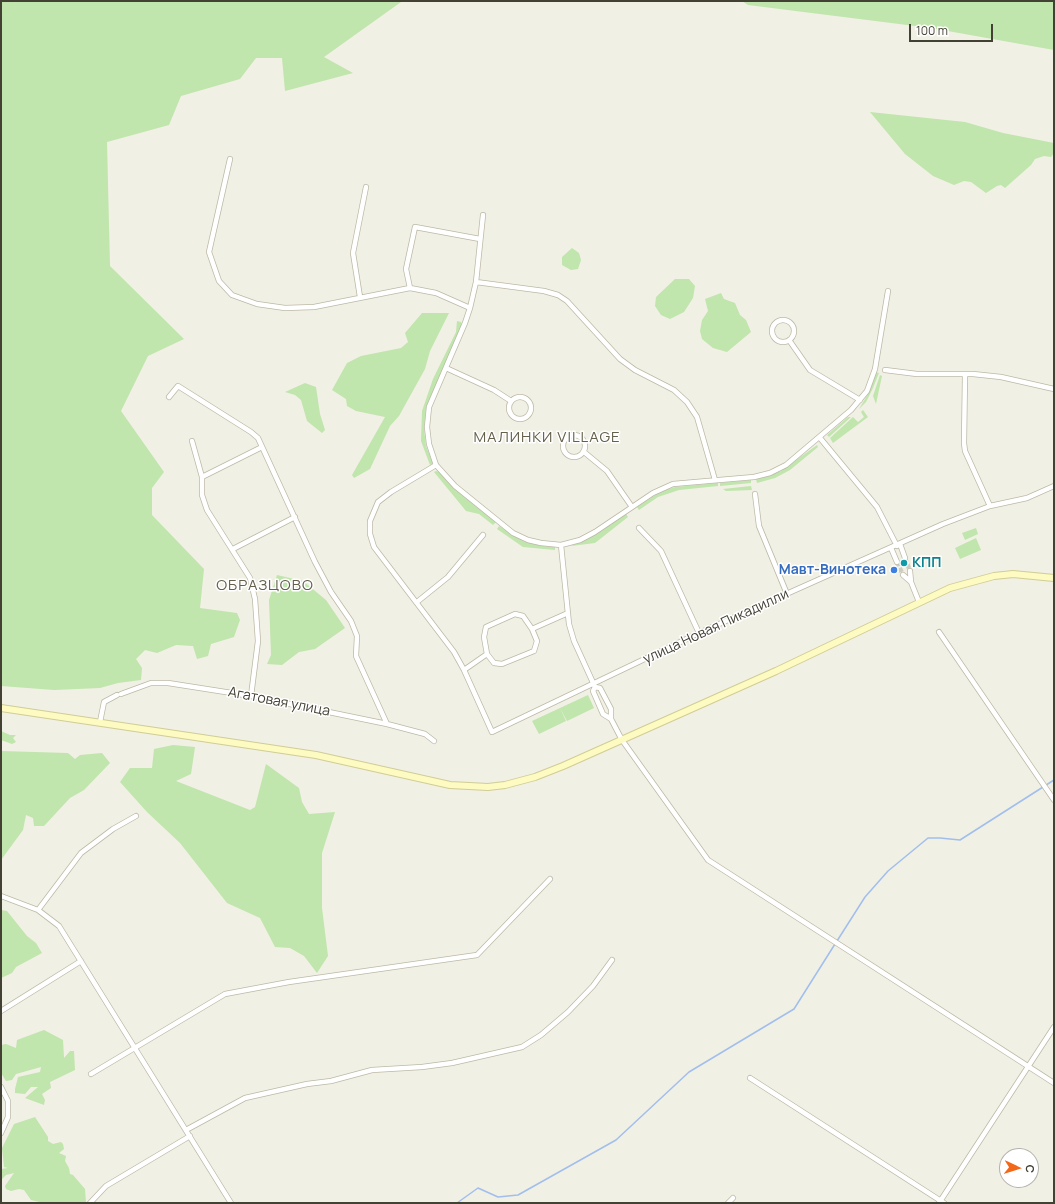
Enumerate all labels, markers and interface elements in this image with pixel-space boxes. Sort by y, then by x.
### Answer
scale bar [911,16,995,42]
text: 100 m [916,22,948,39]
district label: МАЛИНКИ VILLAGE [473,429,621,447]
place label: КПП [912,555,941,571]
marker: КПП [899,558,909,568]
place label: Мавт-Винотека [779,562,886,578]
marker: Мавт-Винотека [889,565,899,575]
district label: ОБРАЗЦОВО [216,577,314,595]
street label: улица Новая Пикадилли [640,586,792,668]
street label: Агатовая улица [227,684,331,720]
north arrow [999,1148,1039,1188]
text: С [1023,1164,1038,1173]

